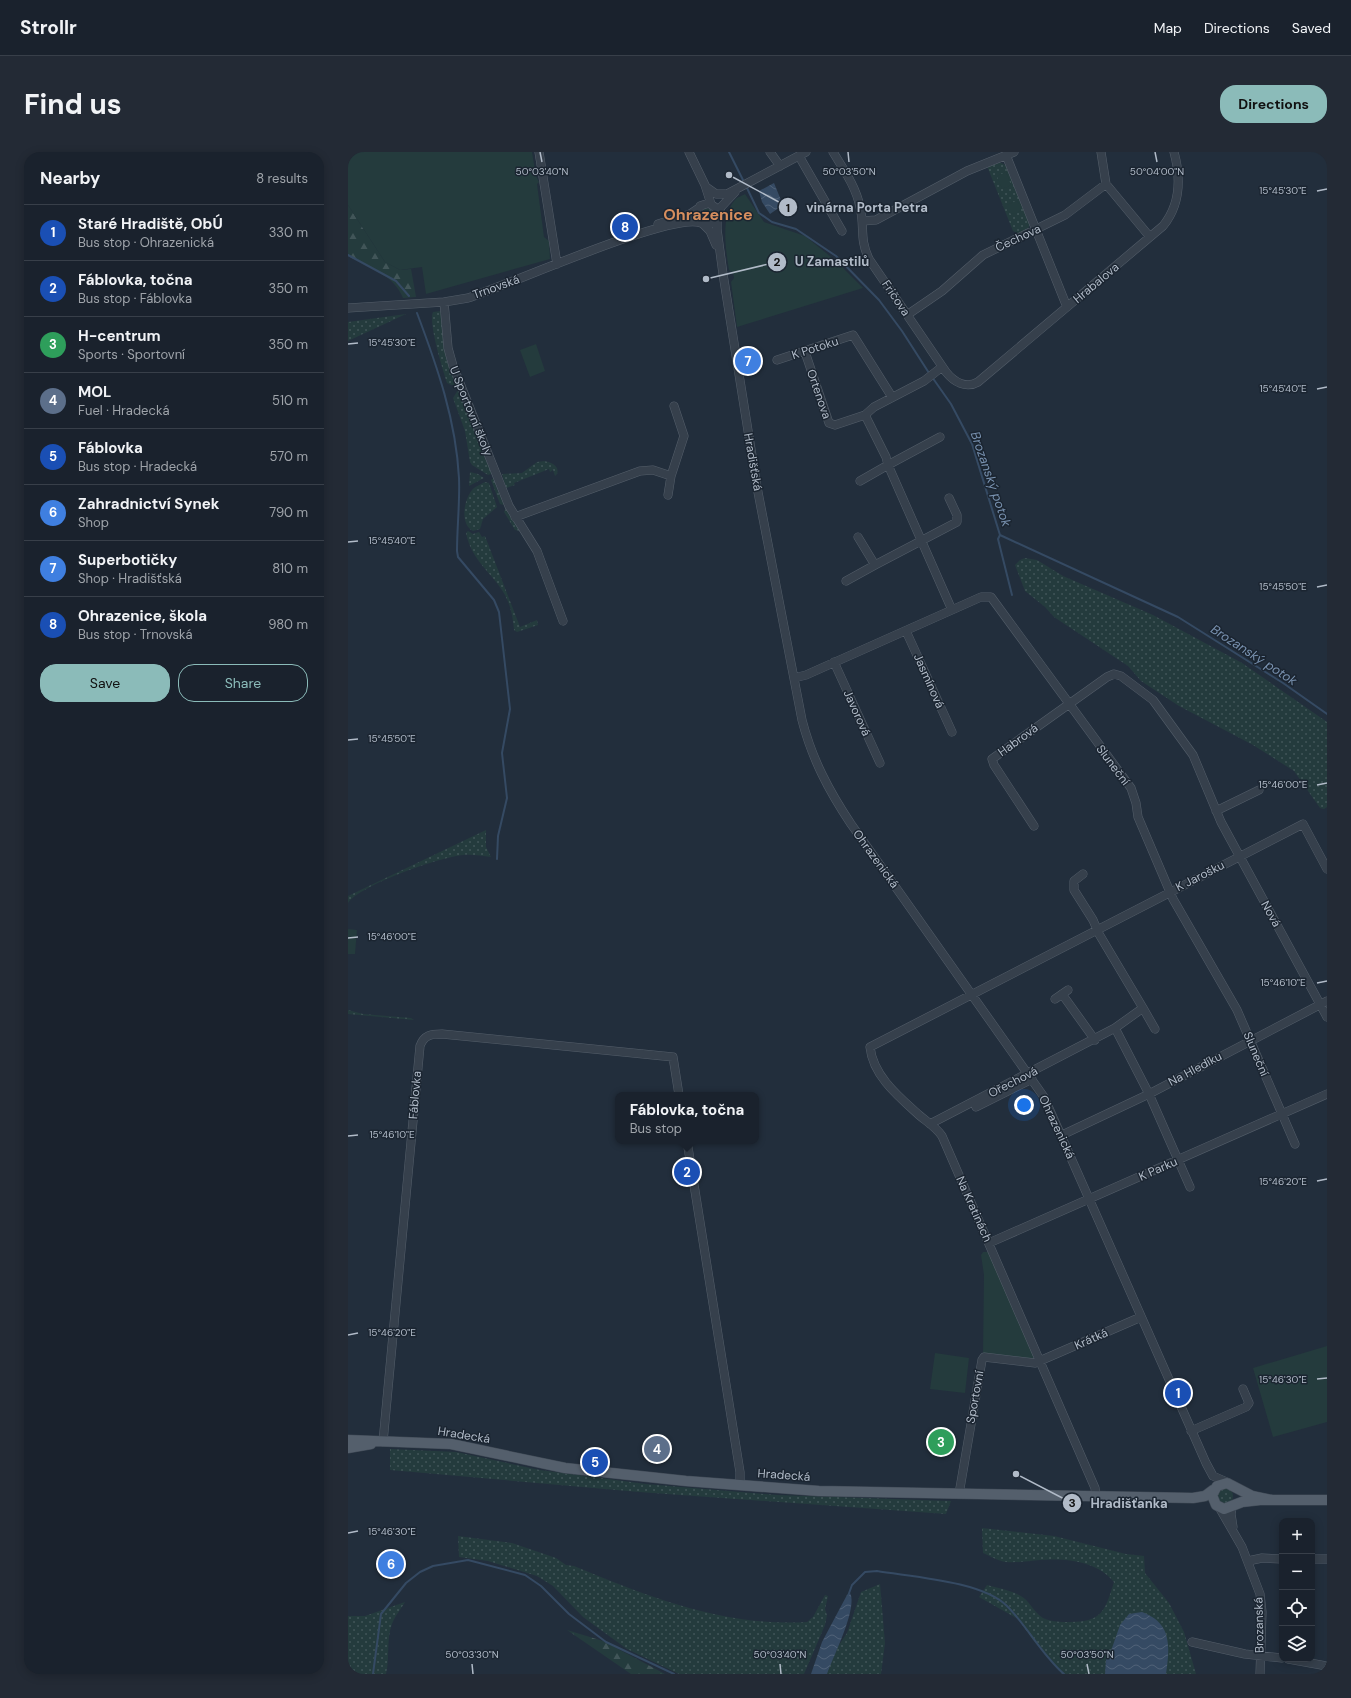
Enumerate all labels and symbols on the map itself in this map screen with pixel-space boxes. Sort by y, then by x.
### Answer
text: 50°03'40"N [516,165,569,178]
text: 50°03'50"N [822,165,876,178]
text: 50°04'00"N [1130,165,1184,178]
text: 15°45'30"E [1259,184,1307,197]
callout: vinárna Porta Petra [778,195,936,220]
text: vinárna Porta Petra [806,199,928,216]
text: 1 [786,200,790,216]
district label: Ohrazenice [663,204,753,225]
pin: 8 [612,212,638,242]
street label: Čechova [993,220,1043,256]
callout: U Zamastilů [767,249,877,274]
text: U Zamastilů [795,253,869,270]
text: 2 [774,254,781,270]
street label: Hrabalova [1070,259,1122,307]
street label: Trnovská [470,271,522,303]
street label: Fričova [878,277,914,319]
street label: K Potoku [790,333,841,363]
text: 15°45'30"E [368,336,416,349]
pin: 7 [735,346,761,376]
street label: U Sportovní školy [446,364,496,459]
street label: Ortenova [803,367,835,421]
text: 15°45'40"E [1259,382,1307,395]
water label: Brozanský potok [967,429,1015,529]
street label: Hradišťská [740,432,766,492]
text: 15°45'40"E [368,534,416,547]
text: 15°45'50"E [1259,580,1307,593]
water label: Brozanský potok [1208,621,1301,689]
street label: Jasmínová [910,651,948,711]
street label: Javorová [840,687,874,739]
street label: Habrová [995,720,1041,760]
text: 15°45'50"E [368,732,416,745]
street label: Sluneční [1093,742,1134,789]
text: 15°46'00"E [1259,778,1308,791]
street label: Ohrazenická [849,827,903,891]
street label: K Jarošku [1173,857,1227,895]
street label: Nová [1257,898,1285,930]
text: 15°46'00"E [368,930,417,943]
text: 15°46'10"E [1260,976,1306,989]
street label: Sluneční [1240,1029,1273,1079]
street label: Na Hledíku [1165,1048,1225,1090]
street label: Ořechová [986,1063,1040,1101]
street label: Fáblovka [405,1070,425,1120]
street label: Ohrazenická [1035,1093,1079,1161]
your location [1014,1095,1034,1115]
text: 15°46'10"E [369,1128,415,1141]
street label: K Parku [1136,1153,1180,1185]
pin: 2 [674,1157,700,1187]
street label: Na Kratinách [952,1174,996,1245]
text: 15°46'20"E [1259,1175,1307,1188]
street label: Krátká [1072,1325,1110,1353]
text: 15°46'20"E [368,1326,416,1339]
street label: Sportovní [962,1369,988,1425]
text: 15°46'30"E [1259,1373,1307,1386]
pin: 1 [1165,1378,1191,1408]
street label: Hradecká [437,1423,491,1447]
pin: 3 [928,1427,954,1457]
pin: 4 [644,1434,670,1464]
pin: 5 [582,1447,608,1477]
street label: Hradecká [757,1465,811,1485]
callout: Hradišťanka [1062,1491,1176,1516]
text: 3 [1068,1495,1076,1511]
text: Hradišťanka [1090,1495,1168,1512]
text: 15°46'30"E [368,1525,416,1538]
pin: 6 [378,1549,404,1579]
street label: Brozanská [1251,1597,1267,1653]
text: 50°03'30"N [445,1648,499,1661]
text: 50°03'40"N [754,1648,807,1661]
text: 50°03'50"N [1060,1648,1114,1661]

